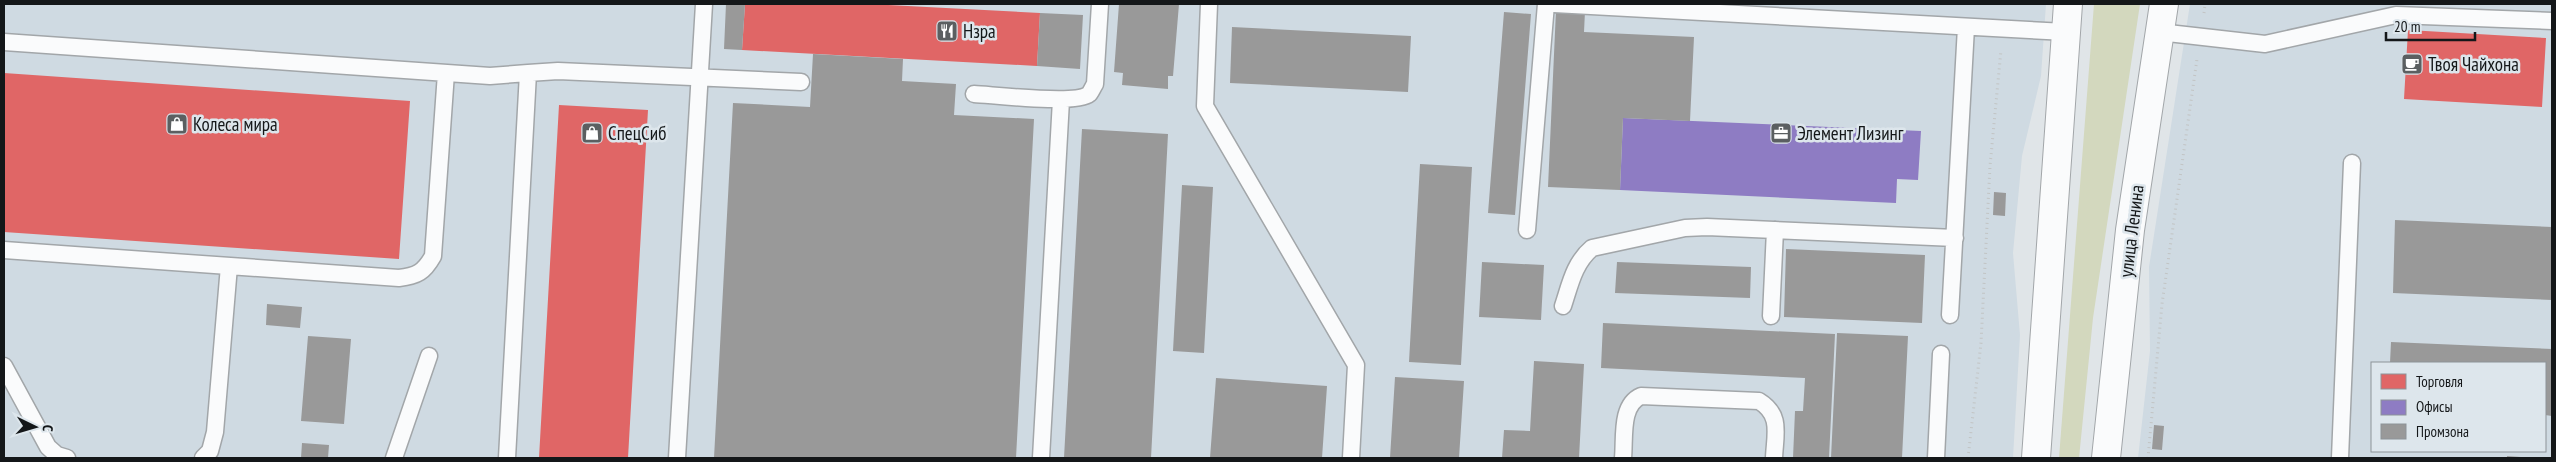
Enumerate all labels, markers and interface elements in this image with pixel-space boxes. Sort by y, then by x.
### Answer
scale bar [2386,10,2475,42]
text: 20 m [2394,17,2420,36]
restaurant icon: Нзра [935,19,959,43]
place label: Нзра [963,19,996,43]
cafe icon: Твоя Чайхона [2400,52,2424,76]
place label: Твоя Чайхона [2428,52,2519,76]
shop icon: Колеса мира [165,112,189,136]
place label: Колеса мира [193,112,278,136]
shop icon: СпецСиб [580,121,604,145]
place label: СпецСиб [608,121,666,145]
office icon: Элемент Лизинг [1769,121,1793,145]
place label: Элемент Лизинг [1797,121,1904,145]
street label: улица Ленина [2113,183,2149,279]
legend [2371,362,2546,452]
text: Торговля [2416,372,2463,391]
text: Офисы [2416,397,2452,416]
north arrow [10,402,60,452]
text: Промзона [2416,422,2469,441]
text: С [39,424,57,433]

